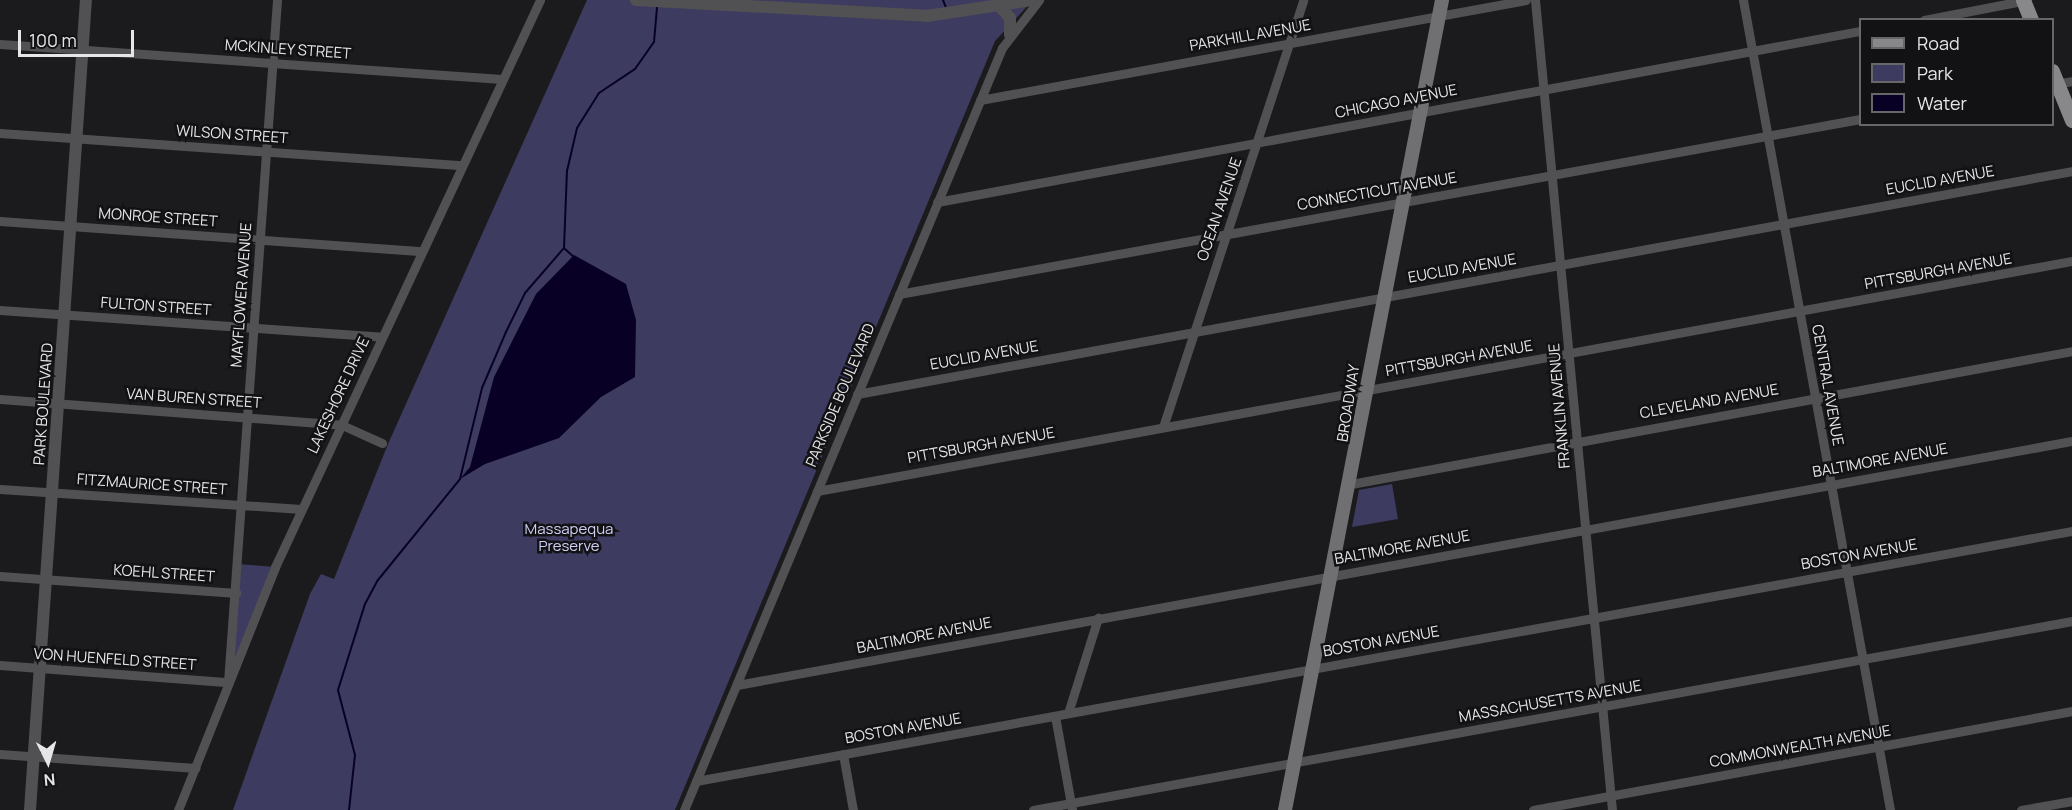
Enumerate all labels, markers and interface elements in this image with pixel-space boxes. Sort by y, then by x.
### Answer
street label: PARKHILL AVENUE [1188,15,1312,55]
scale bar [21,18,136,56]
legend [1859,18,2054,126]
text: 100 m [29,28,77,52]
text: Road [1917,31,1960,55]
street label: MCKINLEY STREET [224,36,352,62]
text: Park [1917,61,1953,85]
street label: CHICAGO AVENUE [1333,80,1459,122]
text: Water [1917,91,1967,115]
street label: WILSON STREET [175,121,289,147]
street label: OCEAN AVENUE [1193,155,1245,263]
street label: EUCLID AVENUE [1885,162,1995,198]
street label: CONNECTICUT AVENUE [1296,168,1458,214]
street label: MONROE STREET [98,204,218,230]
street label: MAYFLOWER AVENUE [227,222,255,368]
street label: PITTSBURGH AVENUE [1863,249,2013,293]
street label: EUCLID AVENUE [1407,250,1517,286]
street label: FULTON STREET [100,293,212,319]
street label: PARKSIDE BOULEVARD [802,321,878,469]
street label: CENTRAL AVENUE [1808,323,1848,447]
street label: LAKESHORE DRIVE [303,334,373,456]
street label: PITTSBURGH AVENUE [1384,336,1534,380]
street label: EUCLID AVENUE [929,337,1039,373]
street label: PARK BOULEVARD [30,342,56,466]
street label: FRANKLIN AVENUE [1545,343,1573,469]
street label: BROADWAY [1333,363,1363,443]
street label: CLEVELAND AVENUE [1638,380,1780,422]
street label: VAN BUREN STREET [126,384,262,412]
street label: PITTSBURGH AVENUE [906,423,1056,467]
street label: BALTIMORE AVENUE [1811,439,1949,481]
street label: FITZMAURICE STREET [76,470,228,498]
park label: Massapequa Preserve [525,519,613,554]
street label: BALTIMORE AVENUE [1333,526,1471,568]
street label: BOSTON AVENUE [1799,535,1919,573]
street label: KOEHL STREET [112,560,216,586]
street label: BALTIMORE AVENUE [855,613,993,657]
street label: BOSTON AVENUE [1321,622,1441,660]
street label: VON HUENFELD STREET [33,644,197,674]
street label: MASSACHUSETTS AVENUE [1457,676,1643,726]
street label: BOSTON AVENUE [843,709,963,747]
street label: COMMONWEALTH AVENUE [1708,721,1892,771]
north arrow [18,732,78,792]
text: N [43,768,56,791]

